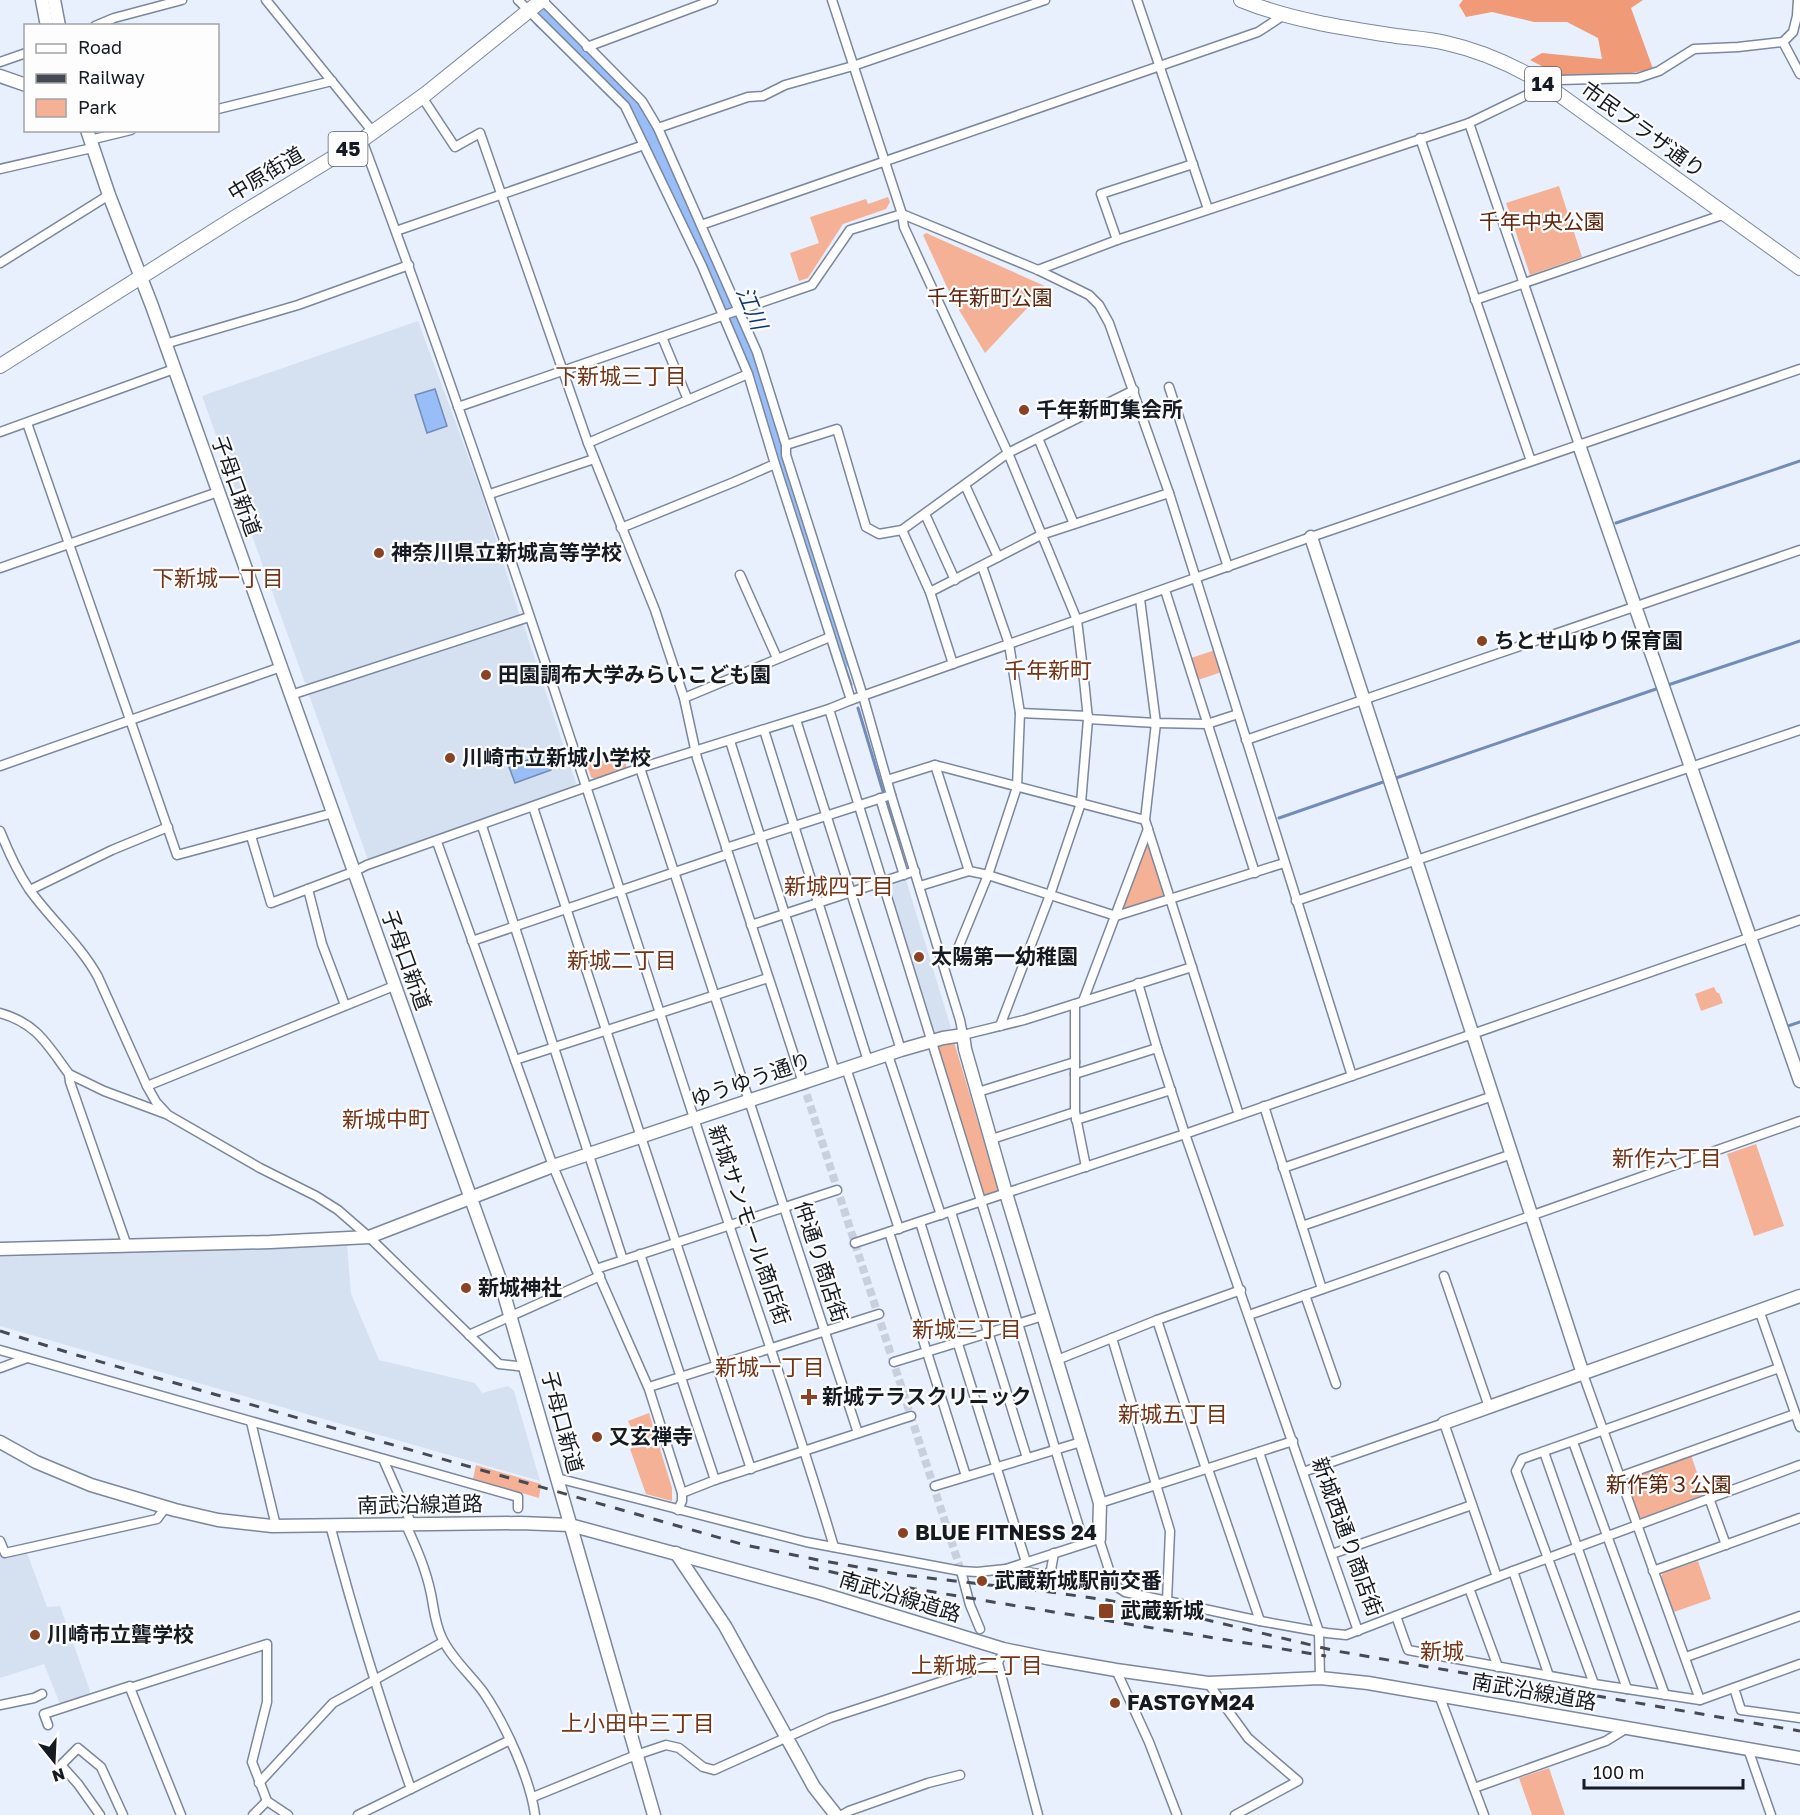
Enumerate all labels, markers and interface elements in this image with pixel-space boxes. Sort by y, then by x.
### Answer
legend [24,24,219,132]
text: Road [78,36,122,58]
text: Railway [78,66,145,88]
road number: 14 [1525,67,1561,101]
street label: 市民プラザ通り [1576,75,1711,183]
text: Park [78,96,117,118]
road number: 45 [328,132,368,166]
street label: 中原街道 [223,140,308,206]
park label: 千年中央公園 [1479,208,1605,234]
water label: 江川 [731,282,774,335]
park label: 千年新町公園 [927,284,1053,310]
district label: 下新城三丁目 [555,362,687,389]
place label: 千年新町集会所 [1036,396,1183,422]
marker: 千年新町集会所 [1017,403,1031,417]
street label: 子母口新道 [207,432,267,539]
place label: 神奈川県立新城高等学校 [391,539,622,565]
marker: 神奈川県立新城高等学校 [372,546,386,560]
district label: 下新城一丁目 [152,564,284,591]
place label: ちとせ山ゆり保育園 [1494,627,1683,653]
marker: ちとせ山ゆり保育園 [1475,634,1489,648]
district label: 千年新町 [1004,656,1092,683]
place label: 田園調布大学みらいこども園 [498,661,771,687]
marker: 田園調布大学みらいこども園 [479,668,493,682]
place label: 川崎市立新城小学校 [462,744,651,770]
marker: 川崎市立新城小学校 [443,751,457,765]
district label: 新城四丁目 [784,872,894,899]
street label: 子母口新道 [377,906,437,1013]
place label: 太陽第一幼稚園 [931,943,1078,969]
district label: 新城二丁目 [567,946,677,973]
marker: 太陽第一幼稚園 [912,950,926,964]
street label: ゆうゆう通り [687,1046,814,1112]
district label: 新城中町 [342,1105,430,1132]
street label: 新城サンモール商店街 [703,1121,796,1328]
district label: 新作六丁目 [1612,1144,1722,1171]
street label: 仲通り商店街 [790,1198,854,1326]
place label: 新城神社 [478,1274,562,1300]
marker: 新城神社 [459,1281,473,1295]
district label: 新城三丁目 [912,1315,1022,1342]
district label: 新城一丁目 [715,1353,825,1380]
street label: 子母口新道 [537,1368,589,1476]
place label: 新城テラスクリニック [822,1383,1032,1409]
marker: 新城テラスクリニック [800,1388,818,1406]
district label: 新城五丁目 [1118,1400,1228,1427]
place label: 又玄禅寺 [609,1423,693,1449]
marker: 又玄禅寺 [590,1430,604,1444]
street label: 新城西通り商店街 [1307,1453,1389,1620]
park label: 新作第３公園 [1606,1471,1732,1497]
street label: 南武沿線道路 [357,1490,483,1518]
place label: BLUE FITNESS 24 [915,1519,1097,1545]
marker: BLUE FITNESS 24 [896,1526,910,1540]
street label: 南武沿線道路 [836,1565,964,1627]
place label: 武蔵新城駅前交番 [994,1567,1162,1593]
marker: 武蔵新城駅前交番 [975,1574,989,1588]
place label: 武蔵新城 [1120,1597,1204,1623]
marker: 武蔵新城 [1097,1602,1115,1620]
place label: 川崎市立聾学校 [47,1621,194,1647]
marker: 川崎市立聾学校 [28,1628,42,1642]
district label: 新城 [1420,1637,1464,1664]
district label: 上新城二丁目 [911,1651,1043,1678]
street label: 南武沿線道路 [1470,1667,1598,1715]
place label: FASTGYM24 [1127,1689,1255,1715]
marker: FASTGYM24 [1108,1696,1122,1710]
district label: 上小田中三丁目 [561,1709,715,1736]
north arrow [24,1731,84,1791]
scale bar [1584,1752,1743,1790]
text: 100 m [1593,1761,1644,1783]
text: N [50,1764,68,1787]

